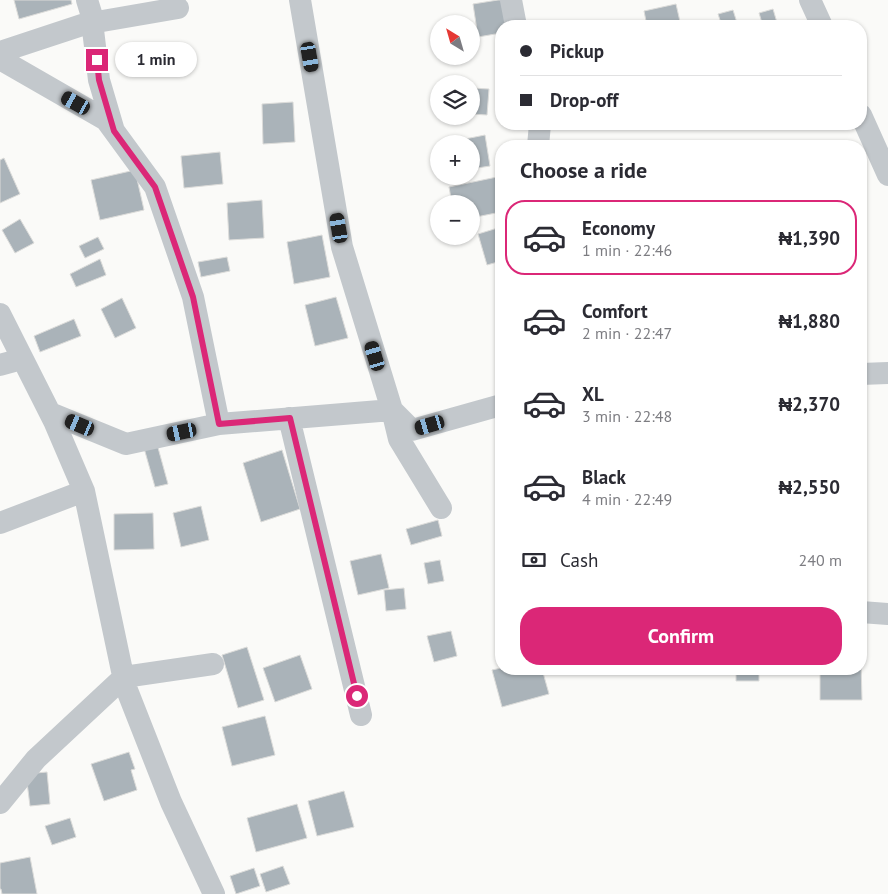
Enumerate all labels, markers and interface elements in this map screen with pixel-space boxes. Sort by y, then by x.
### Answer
north arrow [430,15,480,65]
map controls [430,15,480,245]
text: Pickup [550,39,604,63]
car [300,41,319,73]
callout: 1 min [114,42,197,78]
route end [86,49,108,71]
text: 1 min [136,49,176,69]
button: layers [430,75,480,125]
text: Drop-off [550,88,618,112]
car [59,89,92,117]
button: + [430,135,480,185]
text: Choose a ride [520,156,647,184]
button: − [430,195,480,245]
car [329,212,348,244]
icon: car [522,215,567,260]
text: Economy [582,216,655,240]
text: ₦1,390 [778,226,840,250]
text: 1 min · 22:46 [582,240,672,260]
icon: car [522,298,567,343]
text: Comfort [582,299,648,323]
text: ₦1,880 [778,309,840,333]
text: 2 min · 22:47 [582,323,672,343]
car [363,339,386,373]
icon: car [522,381,567,426]
text: XL [582,382,604,406]
text: ₦2,370 [778,392,840,416]
text: 3 min · 22:48 [582,406,672,426]
car [63,412,96,438]
car [413,414,446,436]
car [165,422,198,442]
icon: car [522,464,567,509]
text: Black [582,465,626,489]
text: ₦2,550 [778,475,840,499]
text: 4 min · 22:49 [582,489,672,509]
icon: cash [520,546,548,574]
text: Cash [560,548,598,572]
text: 240 m [799,550,842,570]
button: Confirm [520,607,842,665]
route start [346,685,368,707]

